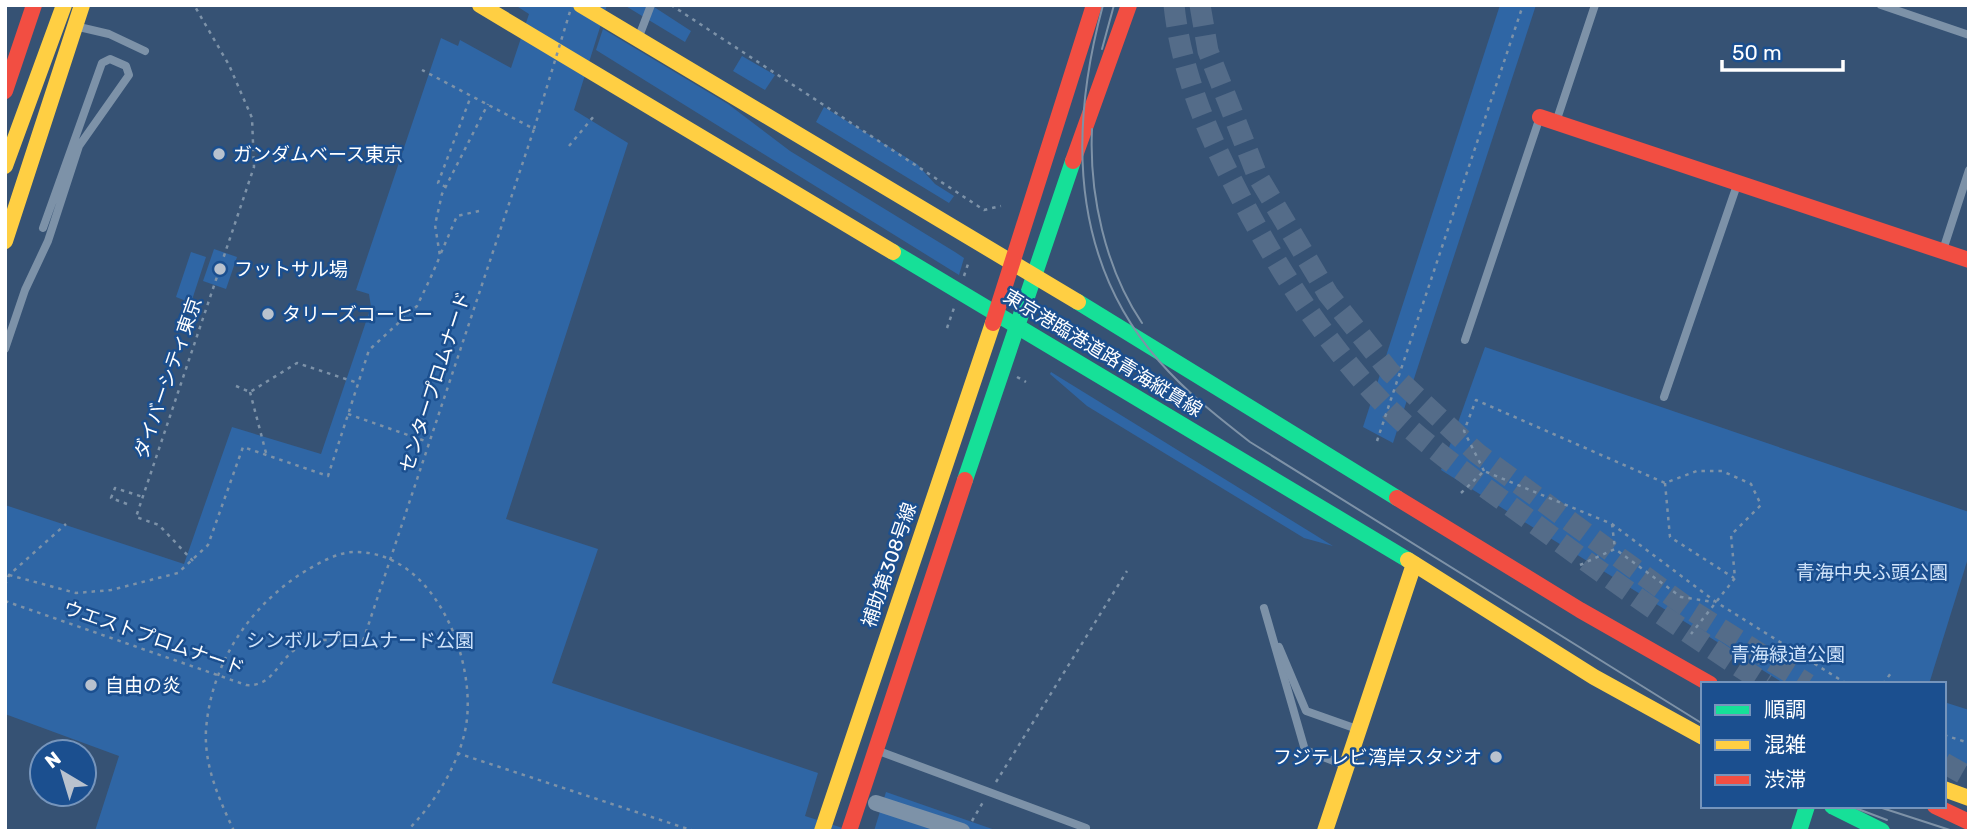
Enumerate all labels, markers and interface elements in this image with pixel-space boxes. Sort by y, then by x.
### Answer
scale bar [1722,28,1843,72]
text: 50 m [1732,40,1782,65]
place label: ガンダムベース東京 [233,143,403,166]
marker: ガンダムベース東京 [211,146,227,162]
place label: フットサル場 [234,258,348,281]
marker: フットサル場 [212,261,228,277]
street label: 東京港臨港道路青海縦貫線 [999,284,1207,422]
street label: センタープロムナード [395,289,475,475]
street label: ダイバーシティ東京 [130,294,206,462]
place label: タリーズコーヒー [282,303,433,326]
marker: タリーズコーヒー [260,306,276,322]
street label: 補助第308号線 [857,500,921,630]
park label: 青海中央ふ頭公園 [1796,561,1948,584]
street label: ウエストプロムナード [60,596,248,680]
park label: シンボルプロムナード公園 [246,629,474,652]
park label: 青海緑道公園 [1731,643,1845,666]
place label: 自由の炎 [105,674,181,697]
marker: 自由の炎 [83,677,99,693]
legend [1701,682,1946,808]
text: 順調 [1764,697,1806,722]
text: 混雑 [1764,732,1806,757]
north arrow [28,738,98,808]
place label: フジテレビ湾岸スタジオ [1273,746,1482,769]
text: N [40,747,65,773]
marker: フジテレビ湾岸スタジオ [1488,749,1504,765]
text: 渋滞 [1764,767,1806,792]

